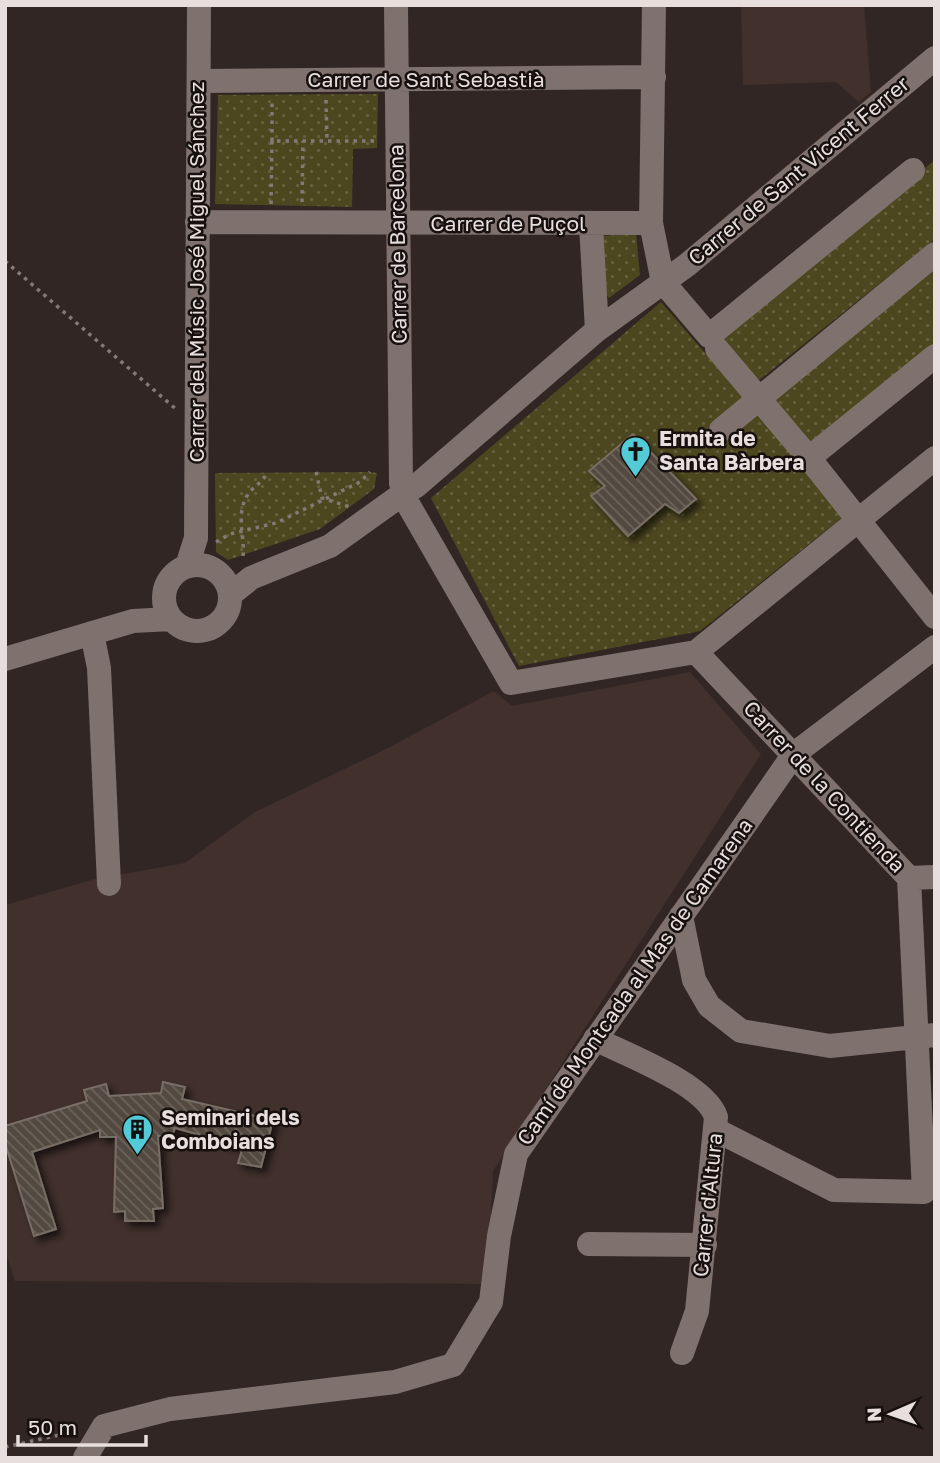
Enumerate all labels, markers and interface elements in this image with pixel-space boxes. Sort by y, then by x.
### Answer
street label: Carrer de Sant Sebastià [307,66,545,92]
street label: Carrer de Sant Vicent Ferrer [683,70,914,270]
street label: Carrer del Músic José Miguel Sánchez [183,82,209,462]
street label: Carrer de Barcelona [382,144,412,344]
street label: Carrer de Puçol [430,210,586,236]
place label: Ermita de Santa Bàrbera [659,425,804,475]
church icon: Ermita de Santa Bàrbera [619,434,653,478]
street label: Carrer de la Contienda [738,695,911,878]
street label: Camí de Montcada al Mas de Camarena [511,813,758,1150]
place label: Seminari dels Comboians [161,1104,300,1154]
building icon: Seminari dels Comboians [121,1113,155,1157]
street label: Carrer d'Altura [687,1132,727,1278]
north arrow [856,1379,926,1449]
scale bar [18,1404,145,1448]
text: N [862,1407,885,1422]
text: 50 m [28,1414,77,1440]

